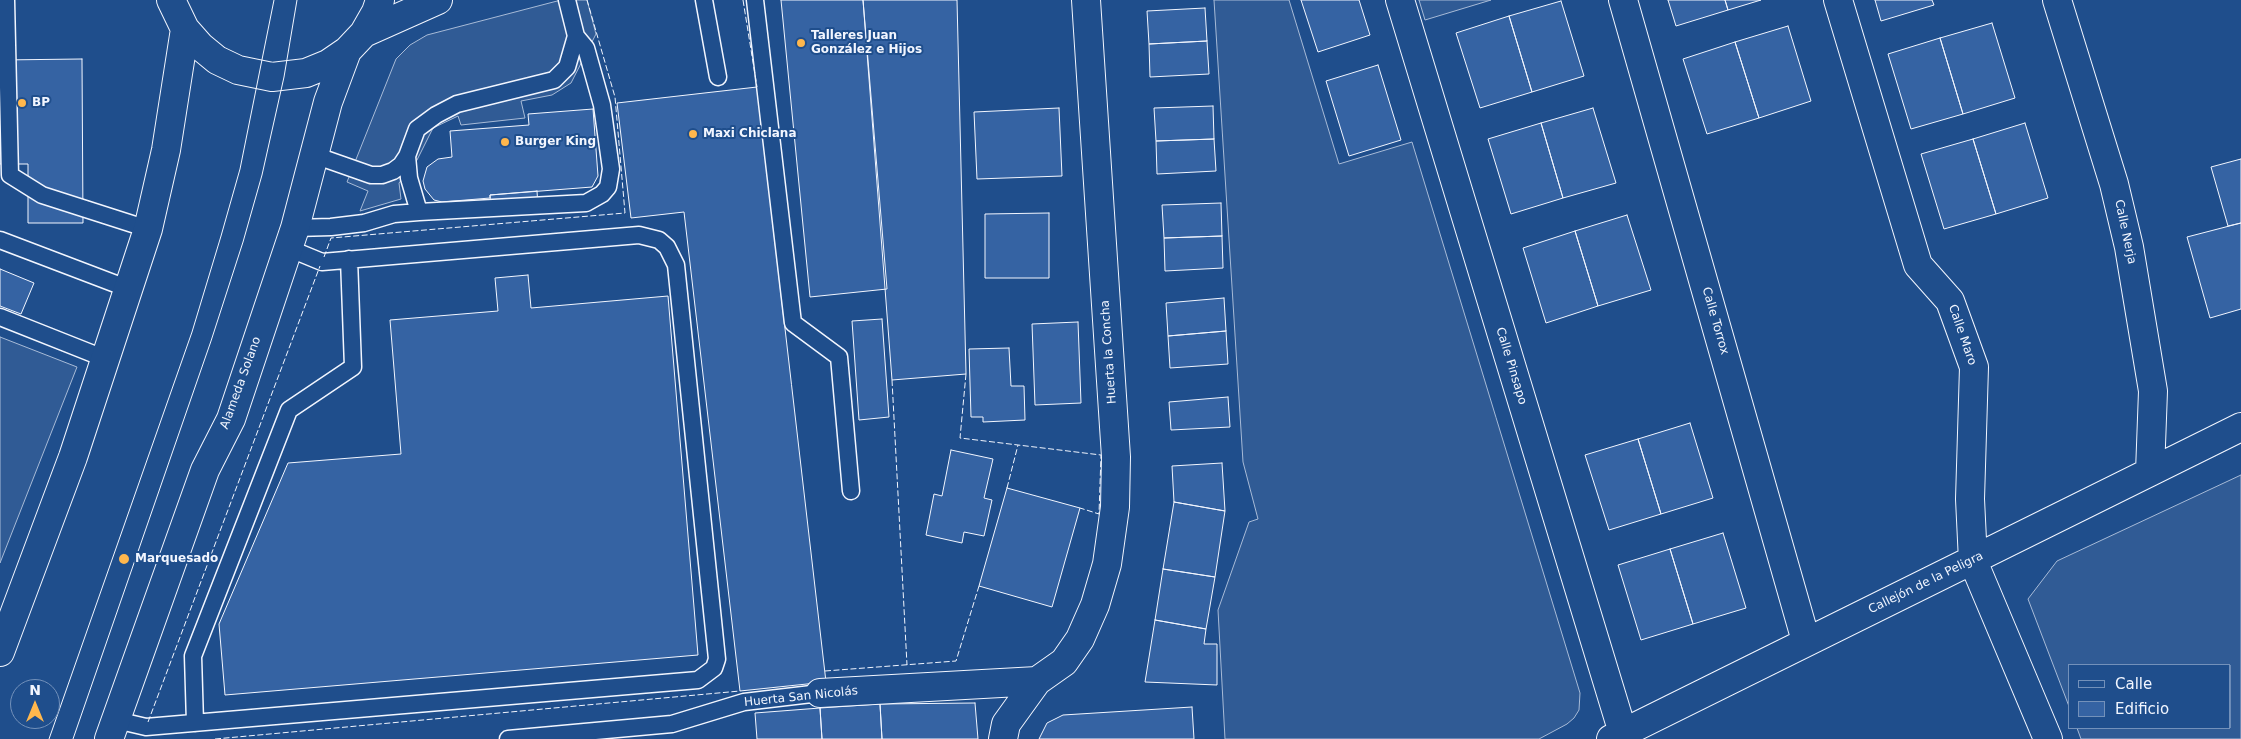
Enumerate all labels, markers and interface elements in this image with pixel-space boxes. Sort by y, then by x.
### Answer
place label: Talleres Juan González e Hijos [811,29,922,57]
marker: Talleres Juan González e Hijos [795,37,807,49]
place label: BP [32,96,50,110]
marker: BP [16,97,28,109]
place label: Maxi Chiclana [703,127,796,141]
marker: Maxi Chiclana [687,128,699,140]
place label: Burger King [515,135,596,149]
marker: Burger King [499,136,511,148]
street label: Calle Nerja [2111,198,2139,266]
street label: Calle Torrox [1698,286,1732,356]
street label: Huerta la Concha [1098,300,1120,404]
street label: Calle Maro [1945,303,1979,367]
street label: Calle Pinsapo [1492,326,1530,406]
street label: Alameda Solano [218,335,264,431]
street label: Callejón de la Peligra [1866,549,1986,617]
marker: Marquesado [117,552,131,566]
place label: Marquesado [135,552,218,566]
legend [2068,664,2231,729]
text: Calle [2115,675,2152,693]
north arrow [10,679,60,729]
text: N [29,682,41,698]
street label: Huerta San Nicolás [743,684,859,710]
text: Edificio [2115,700,2169,718]

